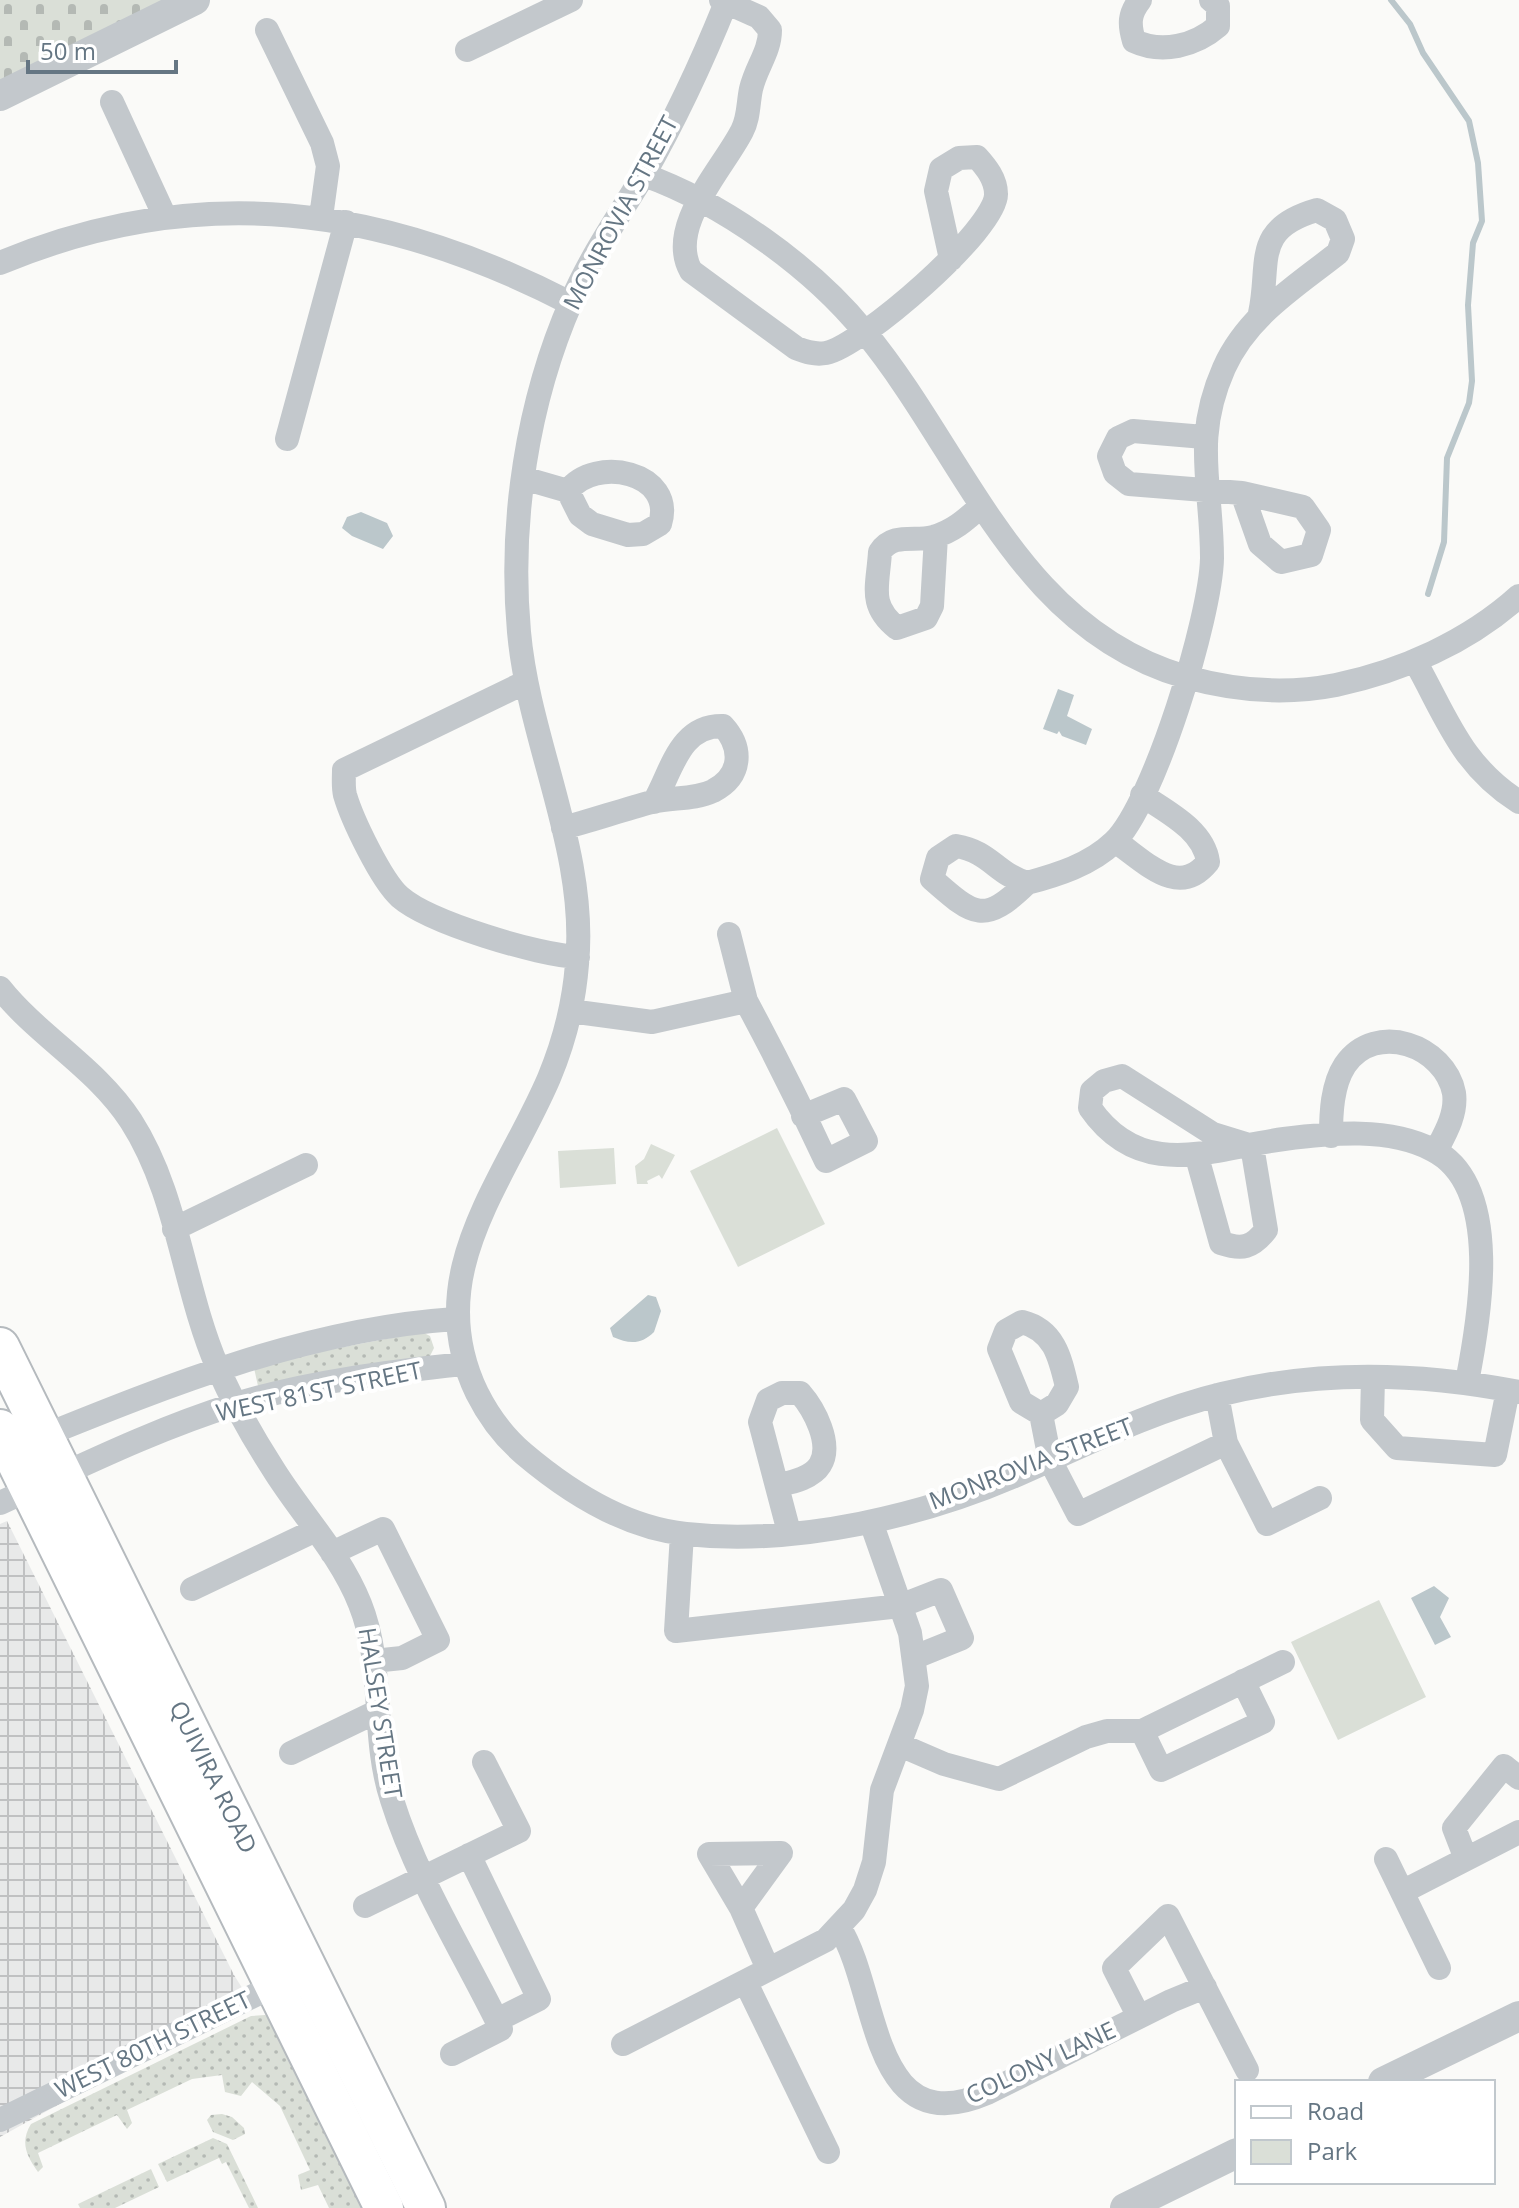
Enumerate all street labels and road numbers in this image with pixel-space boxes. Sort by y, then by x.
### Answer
street label: MONROVIA STREET [555,109,685,315]
street label: WEST 81ST STREET [213,1353,424,1428]
street label: MONROVIA STREET [924,1409,1137,1517]
street label: HALSEY STREET [352,1625,411,1801]
street label: QUIVIRA ROAD [163,1695,266,1858]
street label: WEST 80TH STREET [49,1982,256,2105]
street label: COLONY LANE [960,2012,1121,2111]

